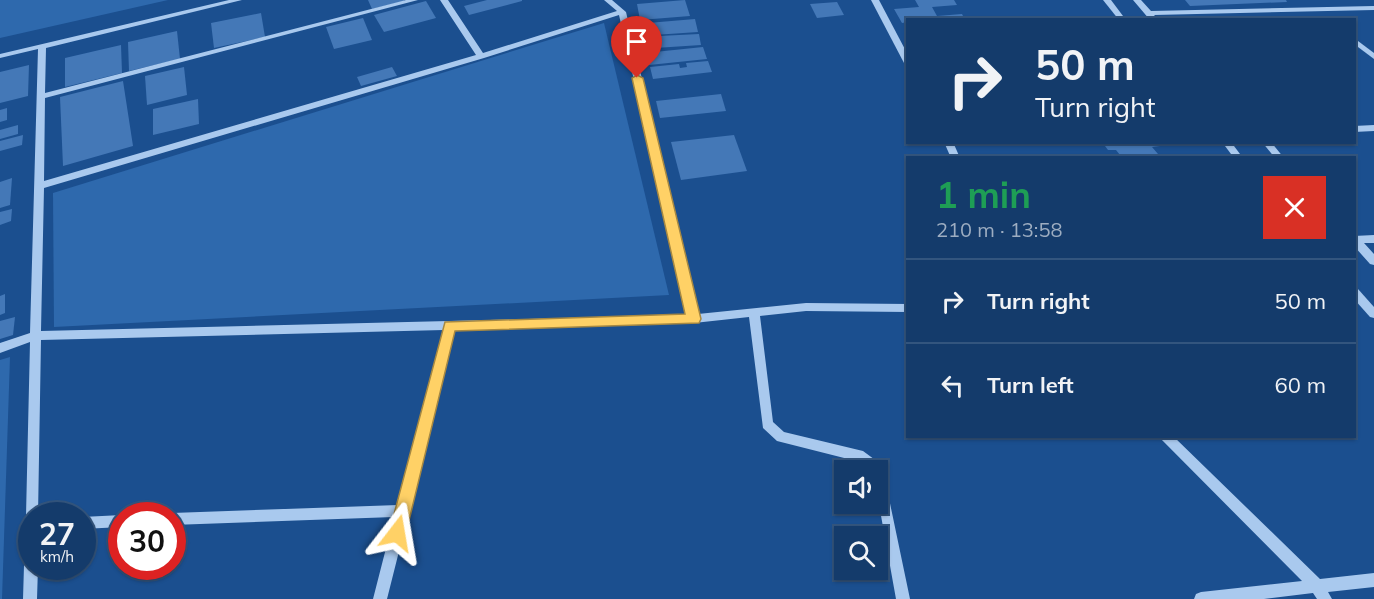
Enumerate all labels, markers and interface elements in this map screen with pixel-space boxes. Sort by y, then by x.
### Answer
pin [611,16,662,78]
icon: arrive [620,25,653,58]
text: 50 m [1035,38,1135,91]
icon: right [936,42,1014,120]
text: Turn right [1035,90,1155,124]
text: 1 min [936,172,1031,217]
button: close [1263,176,1326,239]
text: 210 m · 13:58 [936,217,1062,242]
icon: right [936,285,969,318]
text: Turn right [987,287,1090,315]
text: 50 m [1275,287,1326,315]
icon: left [936,369,969,402]
text: Turn left [987,371,1074,399]
text: 60 m [1275,371,1326,399]
map controls [834,460,888,580]
button: sound [834,460,888,514]
position arrow [365,501,429,565]
speed limit sign: 30 [108,502,186,580]
text: 27 [39,515,75,553]
button: search [834,526,888,580]
text: km/h [40,547,74,566]

